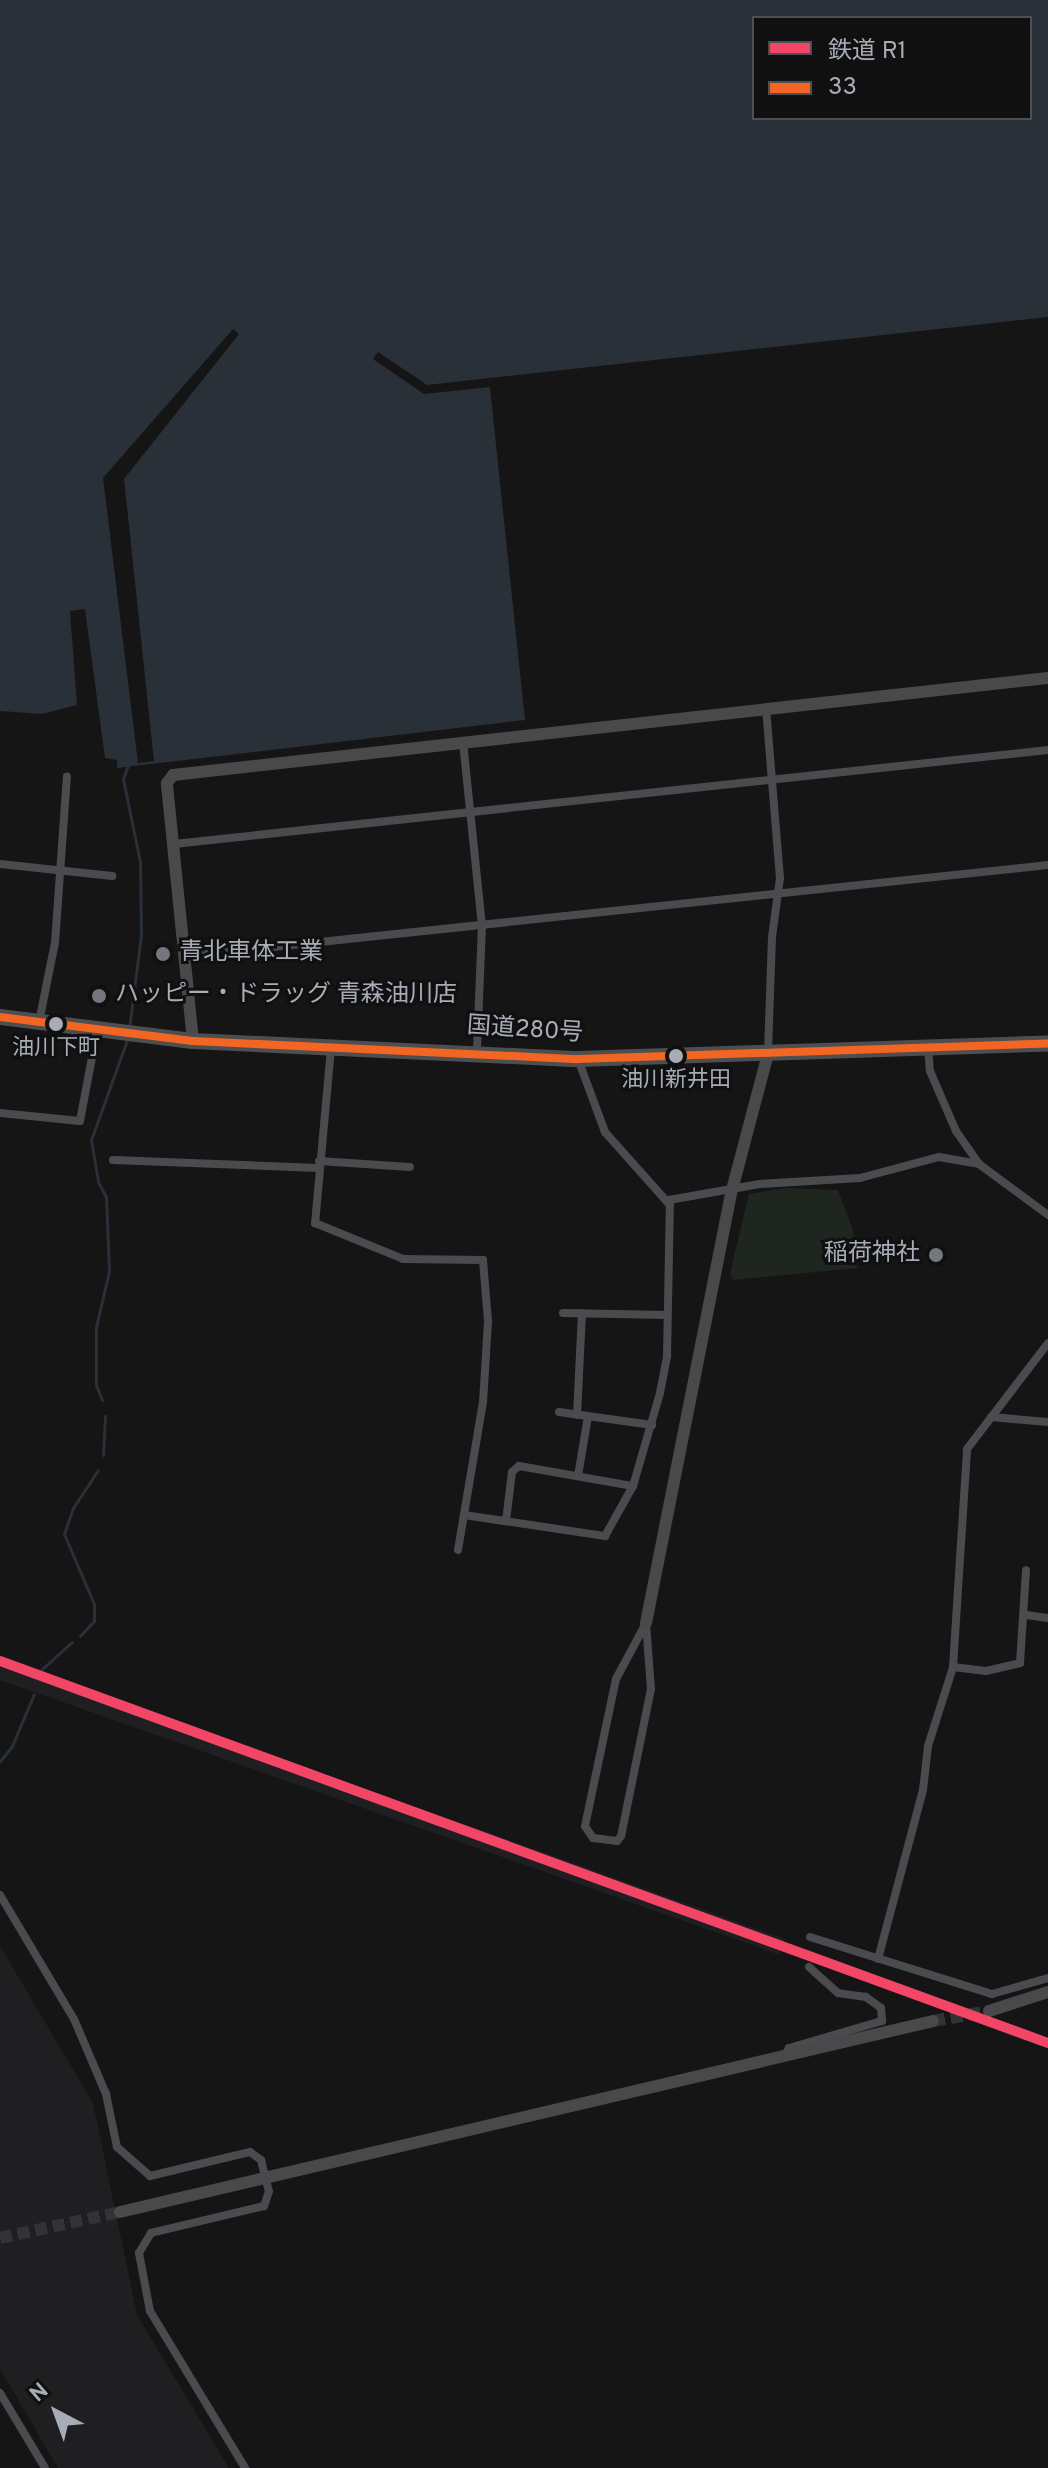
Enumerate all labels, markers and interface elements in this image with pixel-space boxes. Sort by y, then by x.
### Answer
legend [752,16,1032,120]
text: 鉄道 R1 [828,37,907,67]
text: 33 [828,73,857,103]
place label: 青北車体工業 [179,940,323,968]
marker: 青北車体工業 [154,945,172,963]
place label: ハッピー・ドラッグ 青森油川店 [115,982,457,1010]
marker: ハッピー・ドラッグ 青森油川店 [90,987,108,1005]
street label: 国道280号 [466,1013,584,1049]
marker: 油川下町 [48,1016,64,1032]
place label: 油川下町 [12,1036,100,1062]
marker: 油川新井田 [668,1048,684,1064]
place label: 油川新井田 [621,1068,731,1094]
place label: 稲荷神社 [824,1241,920,1269]
marker: 稲荷神社 [927,1246,945,1264]
north arrow [16,2372,96,2452]
text: N [25,2378,55,2409]

